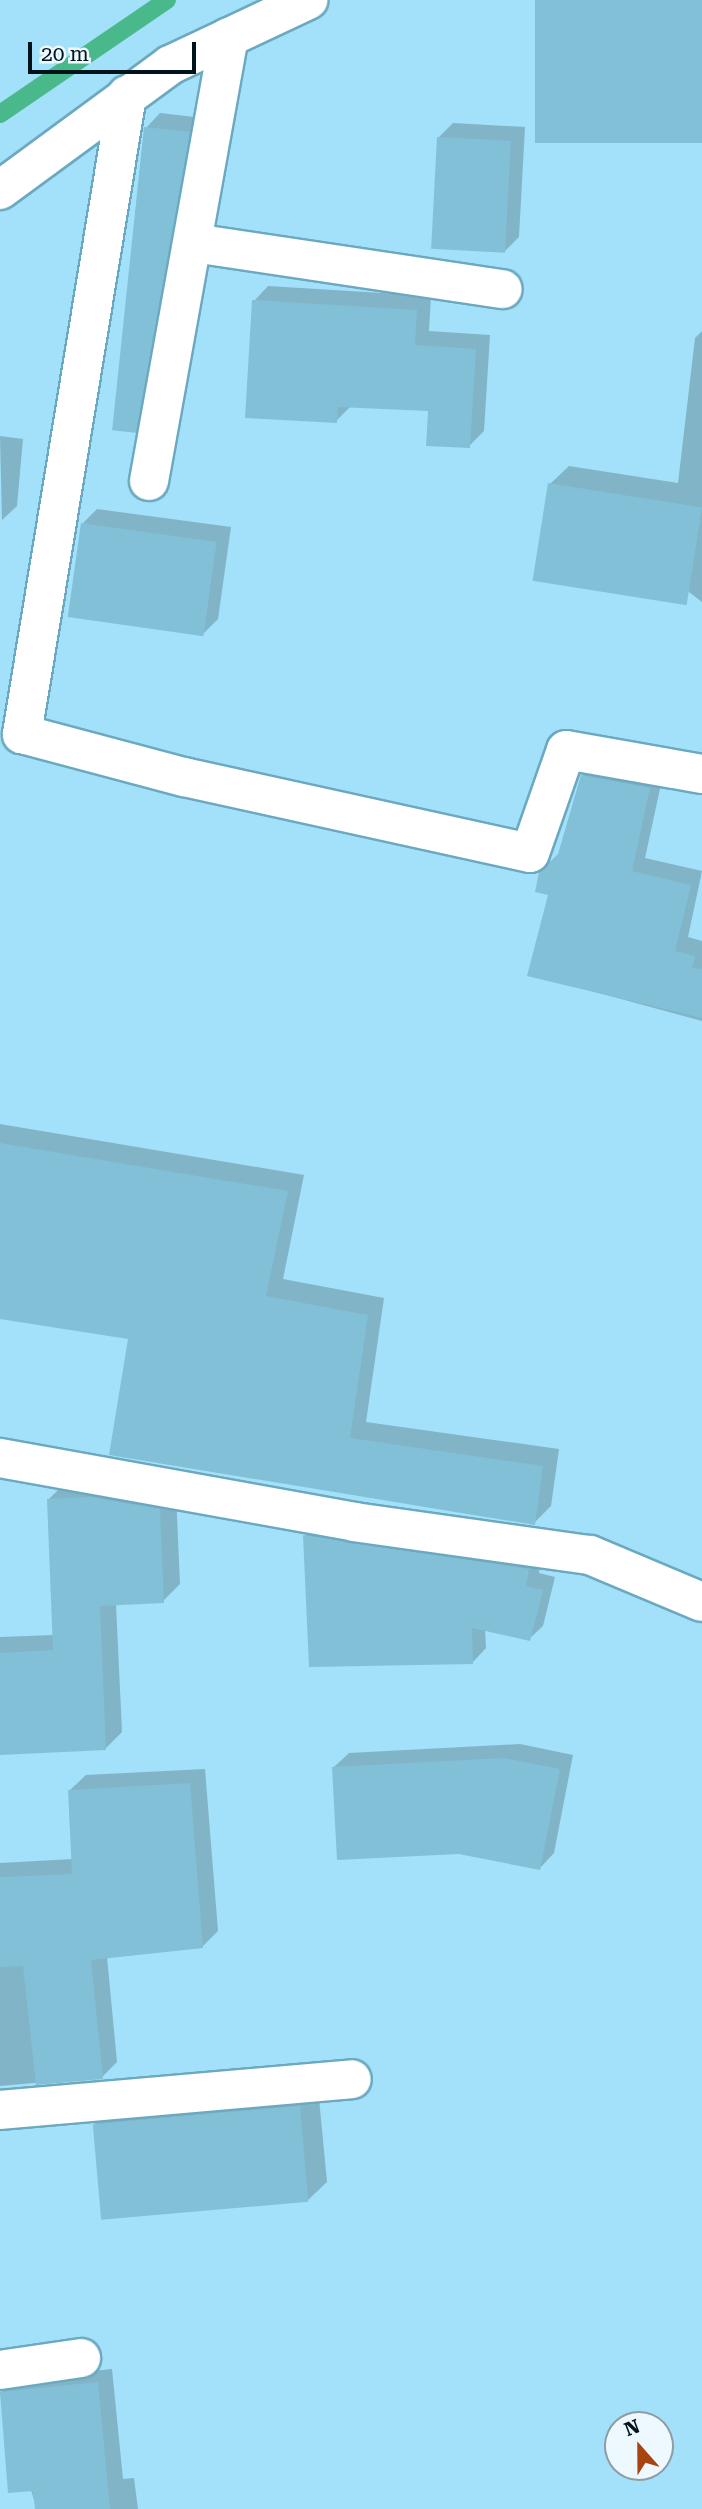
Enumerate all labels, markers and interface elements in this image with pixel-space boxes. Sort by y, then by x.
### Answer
scale bar [32,28,200,72]
text: 20 m [41,42,89,66]
north arrow [604,2411,674,2481]
text: N [621,2414,643,2441]

